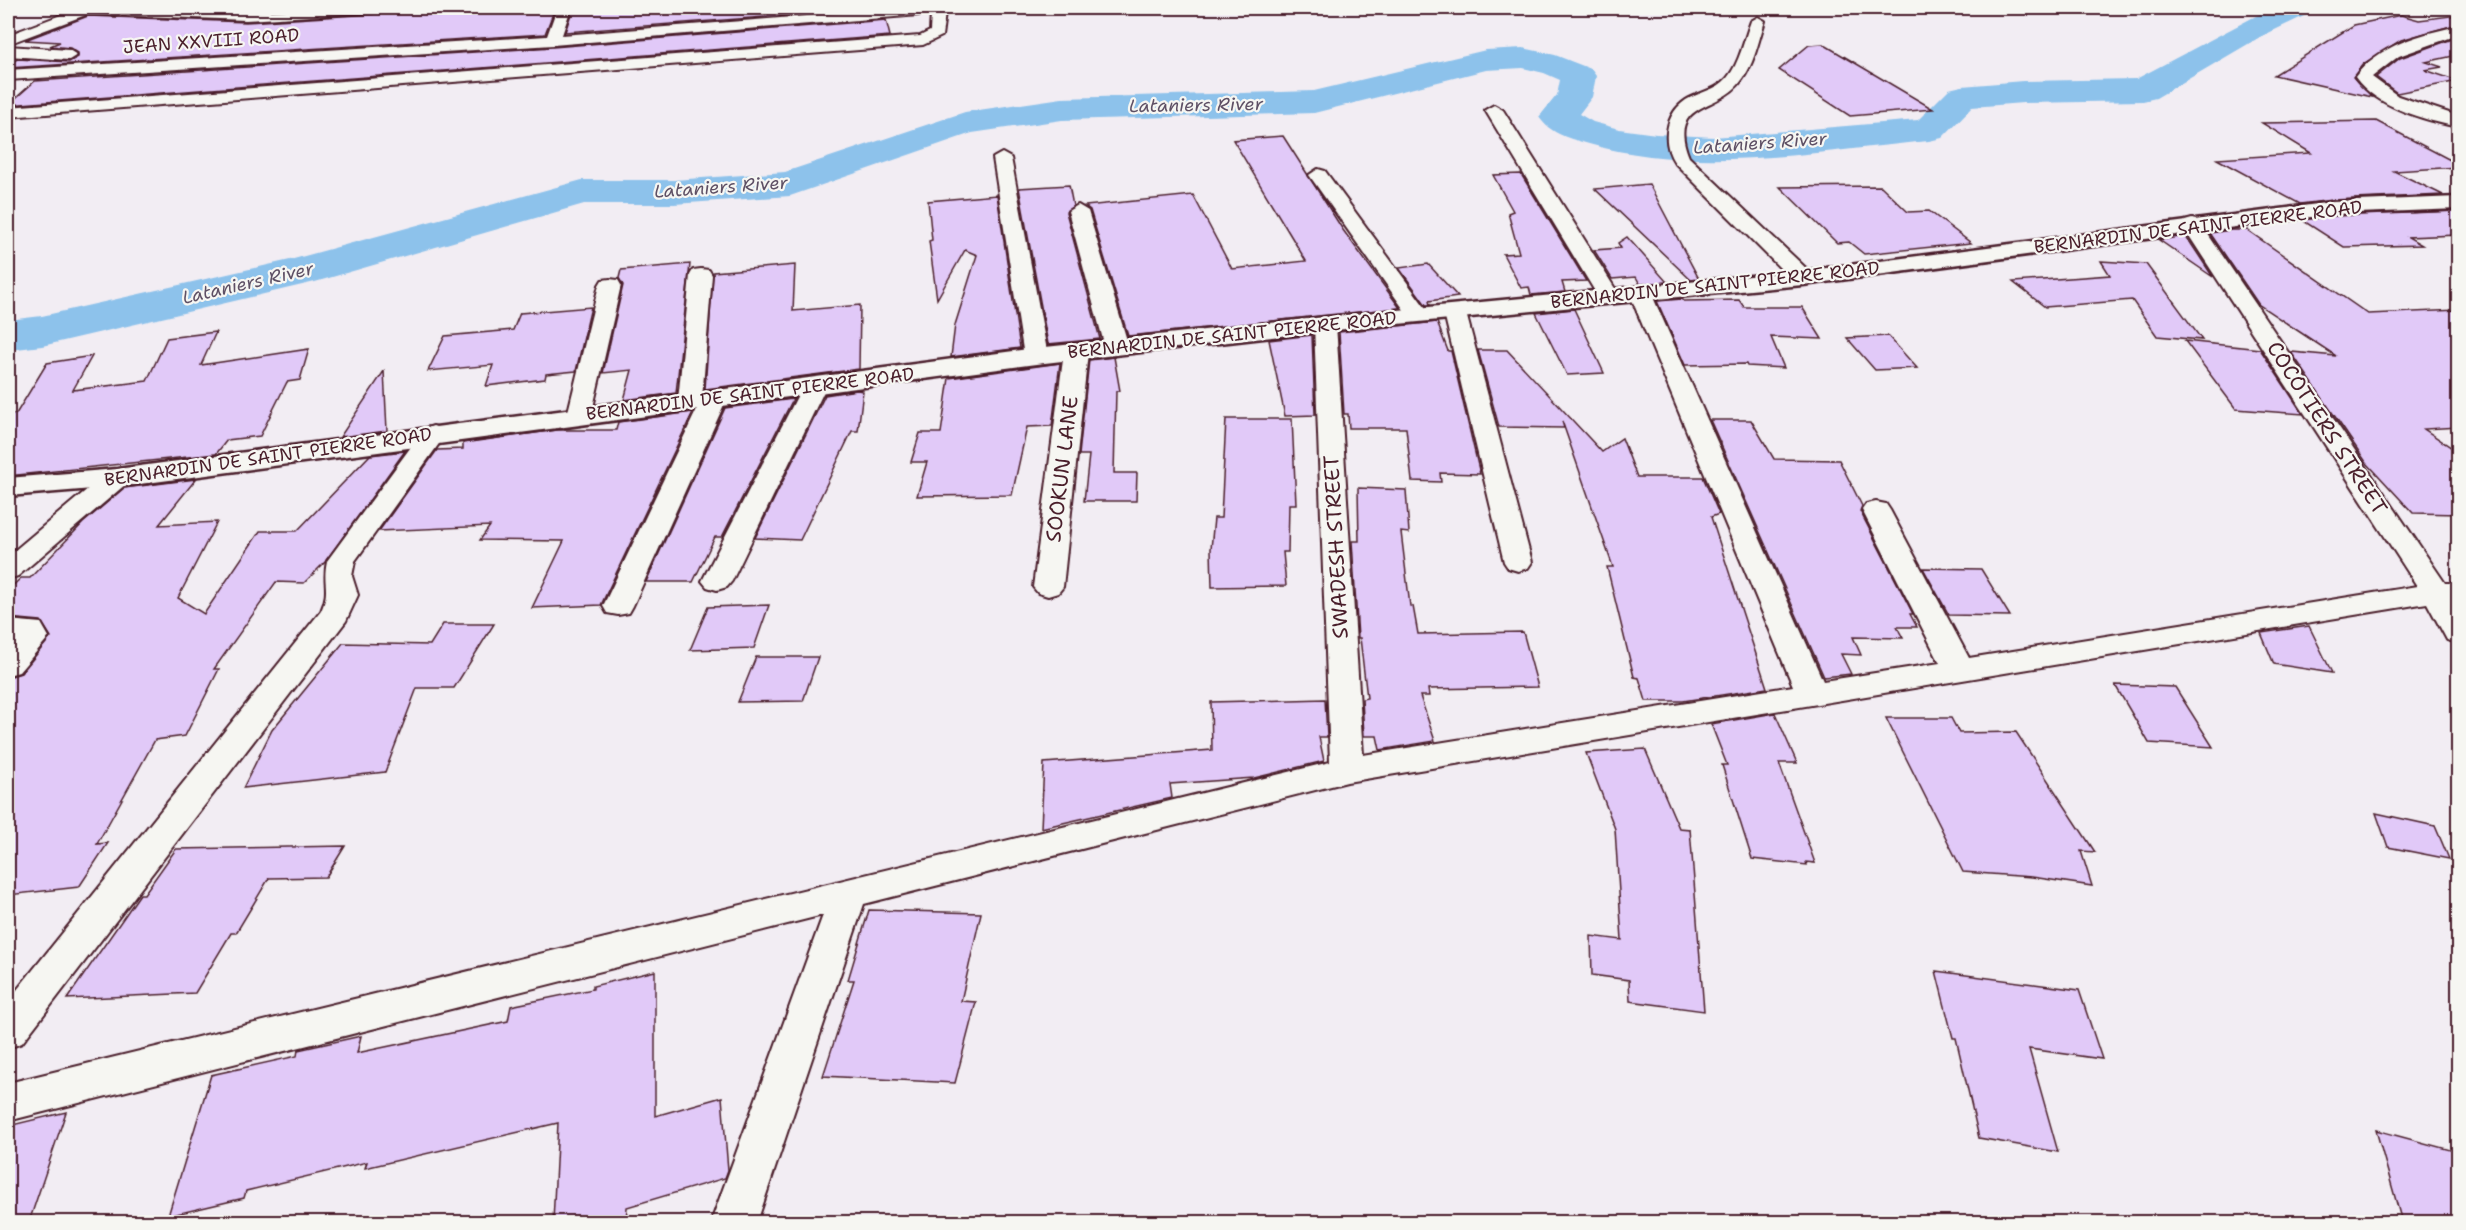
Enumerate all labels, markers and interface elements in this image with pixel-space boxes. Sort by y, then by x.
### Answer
street label: JEAN XXVIII ROAD [122,23,300,59]
water label: Lataniers River [1129,92,1264,118]
water label: Lataniers River [1692,126,1828,160]
water label: Lataniers River [653,170,789,204]
street label: BERNARDIN DE SAINT PIERRE ROAD [2032,195,2364,259]
water label: Lataniers River [180,256,316,310]
street label: BERNARDIN DE SAINT PIERRE ROAD [1549,256,1881,314]
street label: BERNARDIN DE SAINT PIERRE ROAD [1066,306,1398,364]
street label: COCOTIERS STREET [2260,336,2394,520]
street label: BERNARDIN DE SAINT PIERRE ROAD [584,362,916,426]
street label: SOOKUN LANE [1039,394,1085,544]
street label: BERNARDIN DE SAINT PIERRE ROAD [103,422,433,492]
street label: SWADESH STREET [1317,454,1355,639]

